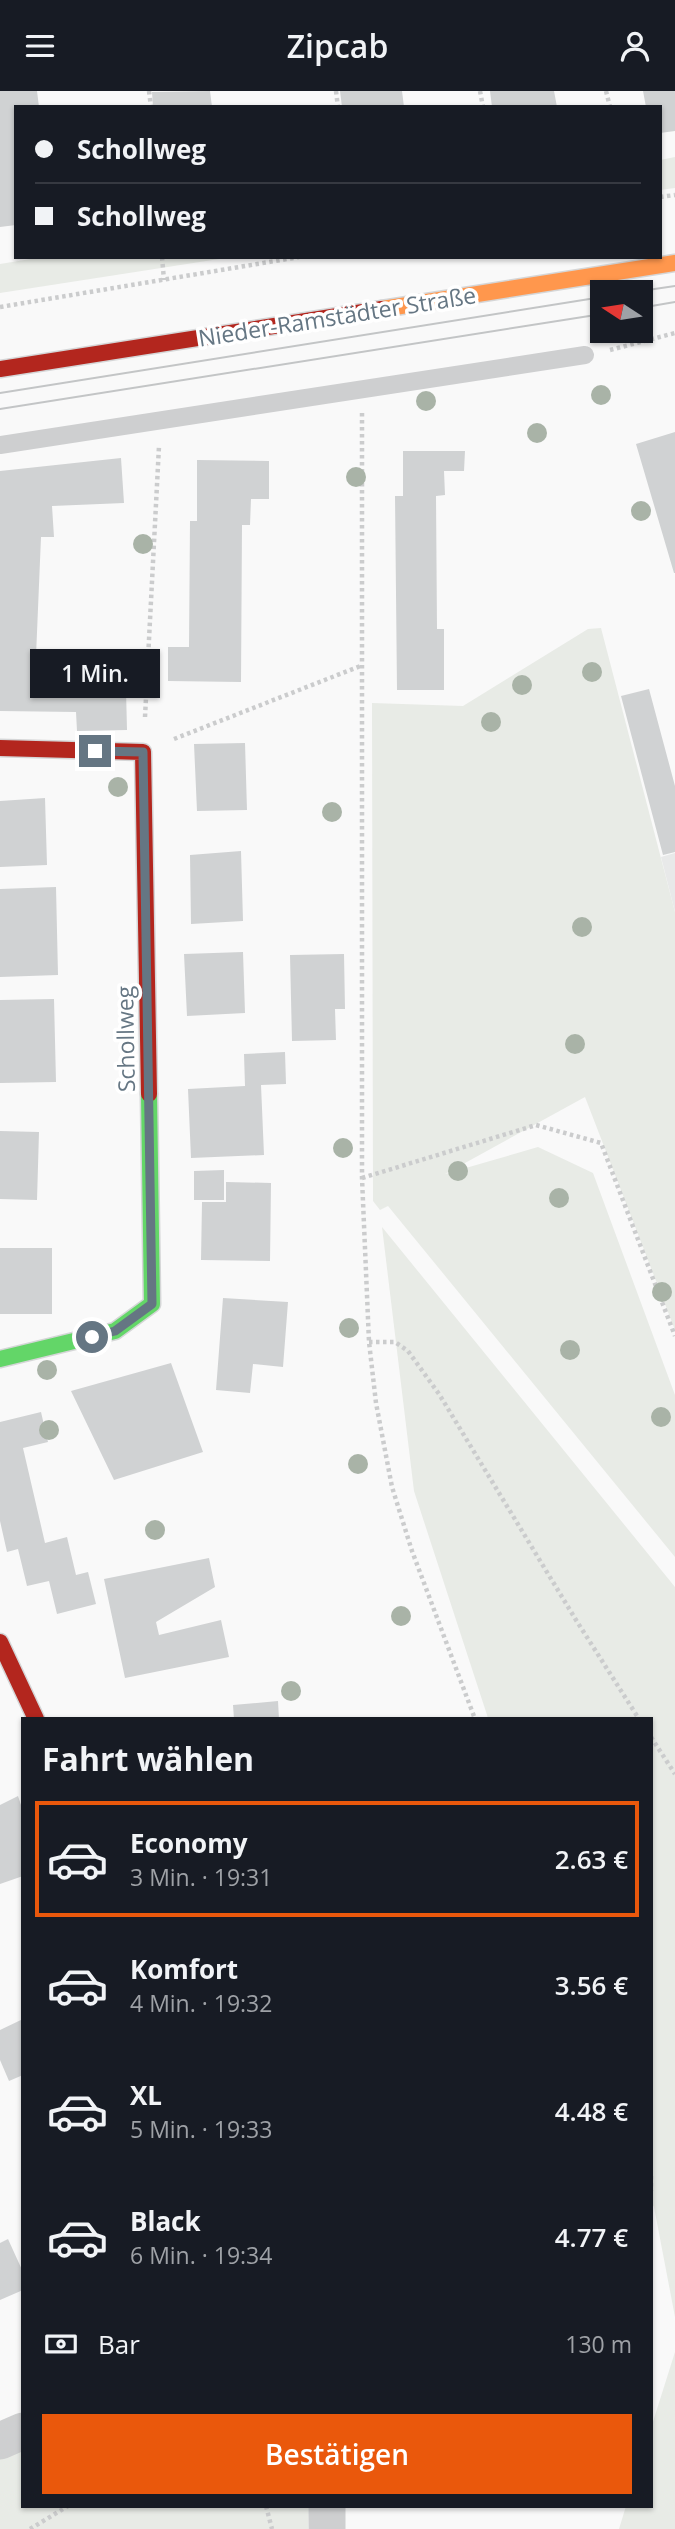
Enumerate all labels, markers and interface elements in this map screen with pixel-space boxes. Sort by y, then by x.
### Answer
text: Zipcab [287,24,388,67]
icon: menu [21,27,59,65]
icon: person [616,27,654,65]
text: Schollweg [77,131,206,167]
text: Schollweg [77,198,206,234]
street label: Nieder-Ramstädter Straße [196,278,478,354]
north arrow [590,280,653,343]
map controls [590,280,653,343]
callout: 1 Min. [30,649,160,699]
text: 1 Min. [61,657,129,689]
route end [79,735,111,767]
street label: Schollweg [108,985,142,1092]
route start [76,1321,108,1353]
text: Fahrt wählen [42,1737,254,1780]
text: Economy [130,1825,248,1861]
icon: car [46,1828,109,1891]
text: 2.63 € [555,1841,628,1877]
text: 3 Min. · 19:31 [130,1861,272,1893]
text: Komfort [130,1951,238,1987]
icon: car [46,1954,109,2017]
text: 3.56 € [555,1967,628,2003]
text: 4 Min. · 19:32 [130,1987,272,2019]
text: XL [130,2077,162,2113]
icon: car [46,2080,109,2143]
text: 4.48 € [555,2093,628,2129]
text: 5 Min. · 19:33 [130,2113,272,2145]
text: Black [130,2203,201,2239]
icon: car [46,2206,109,2269]
text: 4.77 € [555,2219,628,2255]
text: 6 Min. · 19:34 [130,2239,272,2271]
icon: cash [42,2325,80,2363]
text: Bar [98,2326,140,2362]
text: 130 m [565,2328,632,2360]
button: Bestätigen [42,2414,632,2494]

